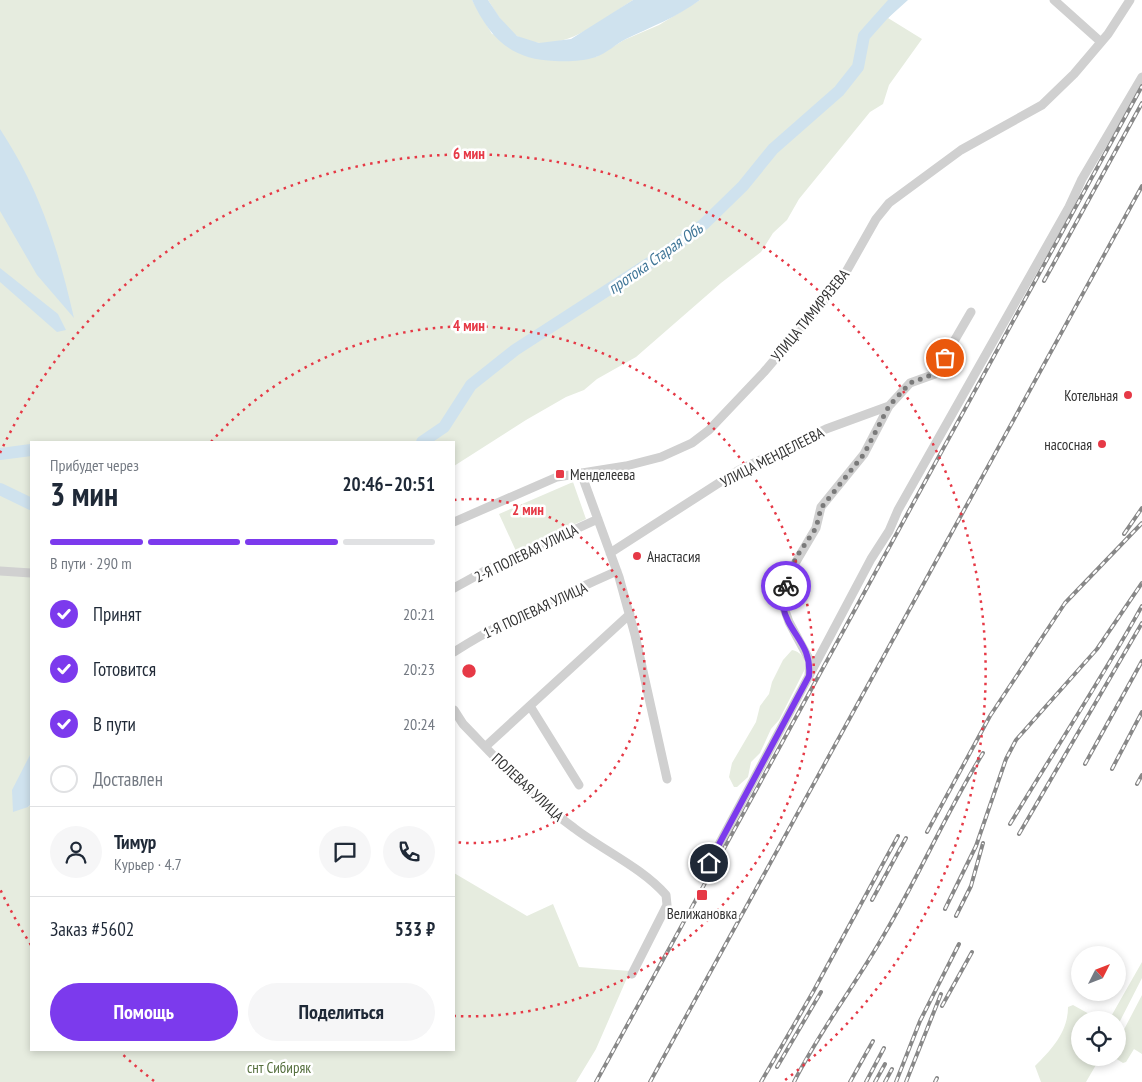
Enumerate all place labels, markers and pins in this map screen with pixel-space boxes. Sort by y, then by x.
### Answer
pin [924,337,966,379]
place label: Котельная [1064,386,1118,405]
marker: Котельная [1122,389,1134,401]
place label: насосная [1044,435,1092,454]
marker: насосная [1096,438,1108,450]
place label: Менделеева [570,465,635,484]
marker: Менделеева [554,468,566,480]
place label: Анастасия [647,547,701,566]
marker: Анастасия [631,550,643,562]
centre of rings [460,662,478,680]
pin [688,842,730,884]
marker: Велижановка [695,888,709,902]
place label: Велижановка [667,904,737,923]

